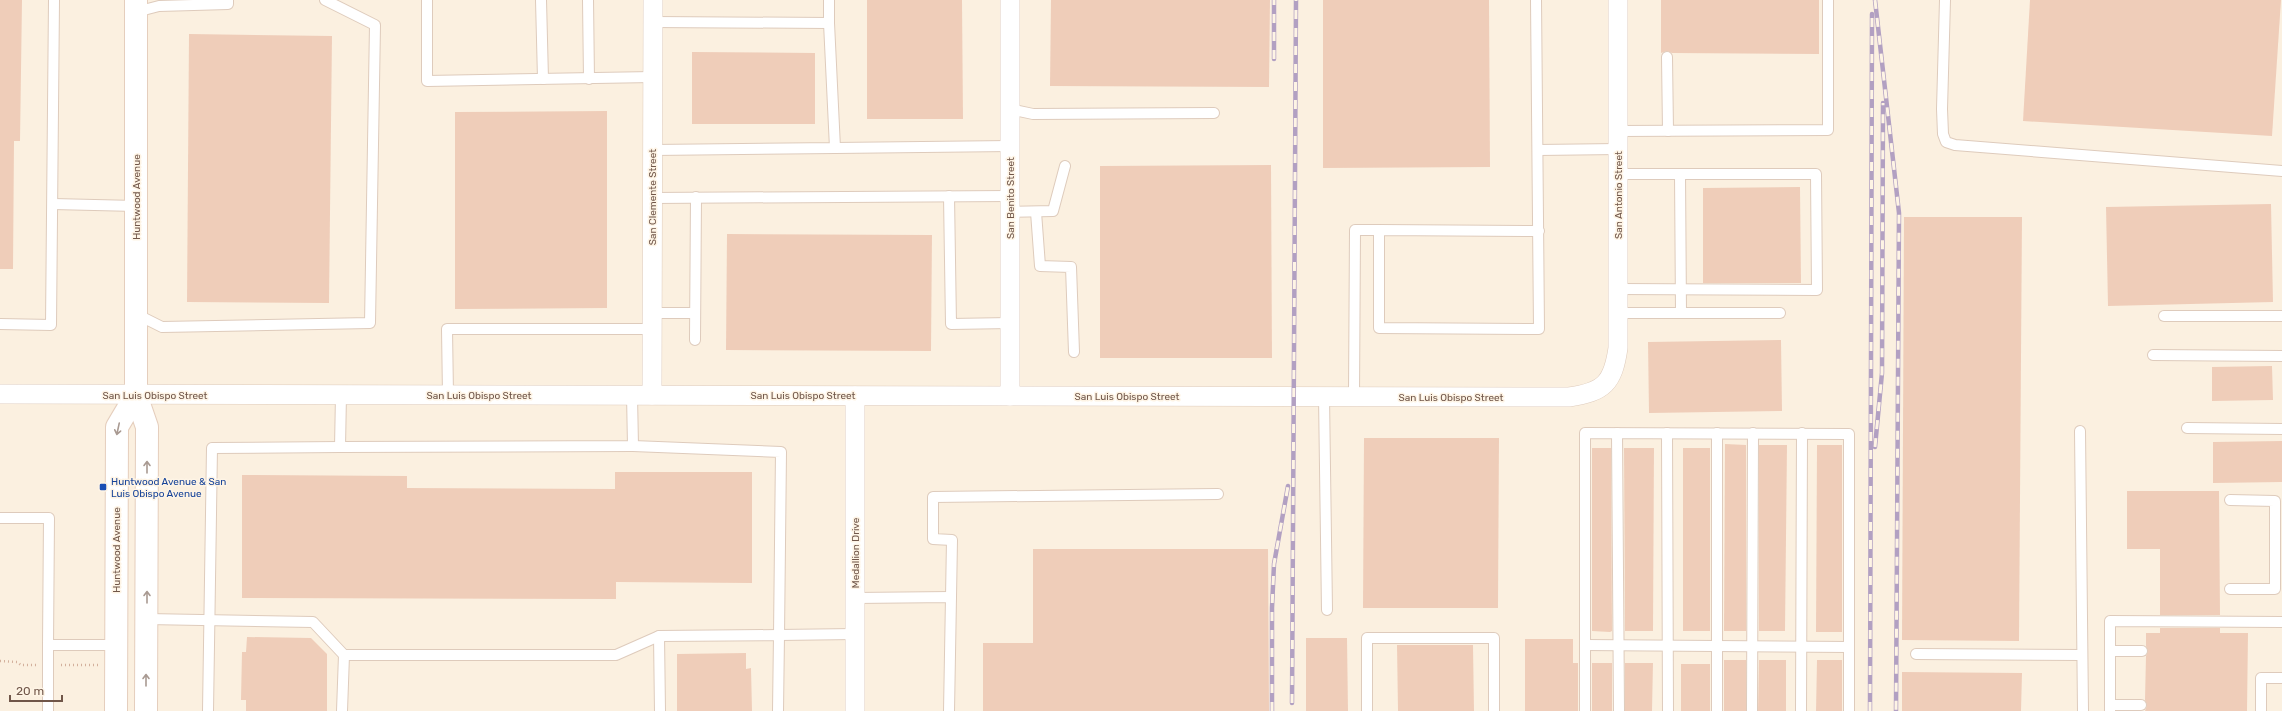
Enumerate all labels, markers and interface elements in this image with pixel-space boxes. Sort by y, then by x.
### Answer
street label: San Clemente Street [647,149,659,245]
street label: San Antonio Street [1613,151,1625,239]
street label: Huntwood Avenue [131,154,143,240]
street label: San Benito Street [1005,157,1017,239]
street label: San Luis Obispo Street [102,390,208,402]
street label: San Luis Obispo Street [426,390,532,402]
street label: San Luis Obispo Street [750,390,856,402]
street label: San Luis Obispo Street [1074,391,1180,403]
street label: San Luis Obispo Street [1398,392,1504,404]
one-way arrow [114,422,122,435]
one-way arrow [143,461,151,474]
place label: Huntwood Avenue & San Luis Obispo Avenue [111,476,226,500]
marker: Huntwood Avenue & San Luis Obispo Avenue [98,482,108,492]
street label: Huntwood Avenue [111,507,123,593]
street label: Medallion Drive [850,517,862,588]
one-way arrow [143,591,151,604]
one-way arrow [142,674,150,687]
scale bar [10,677,62,703]
text: 20 m [16,684,44,698]

